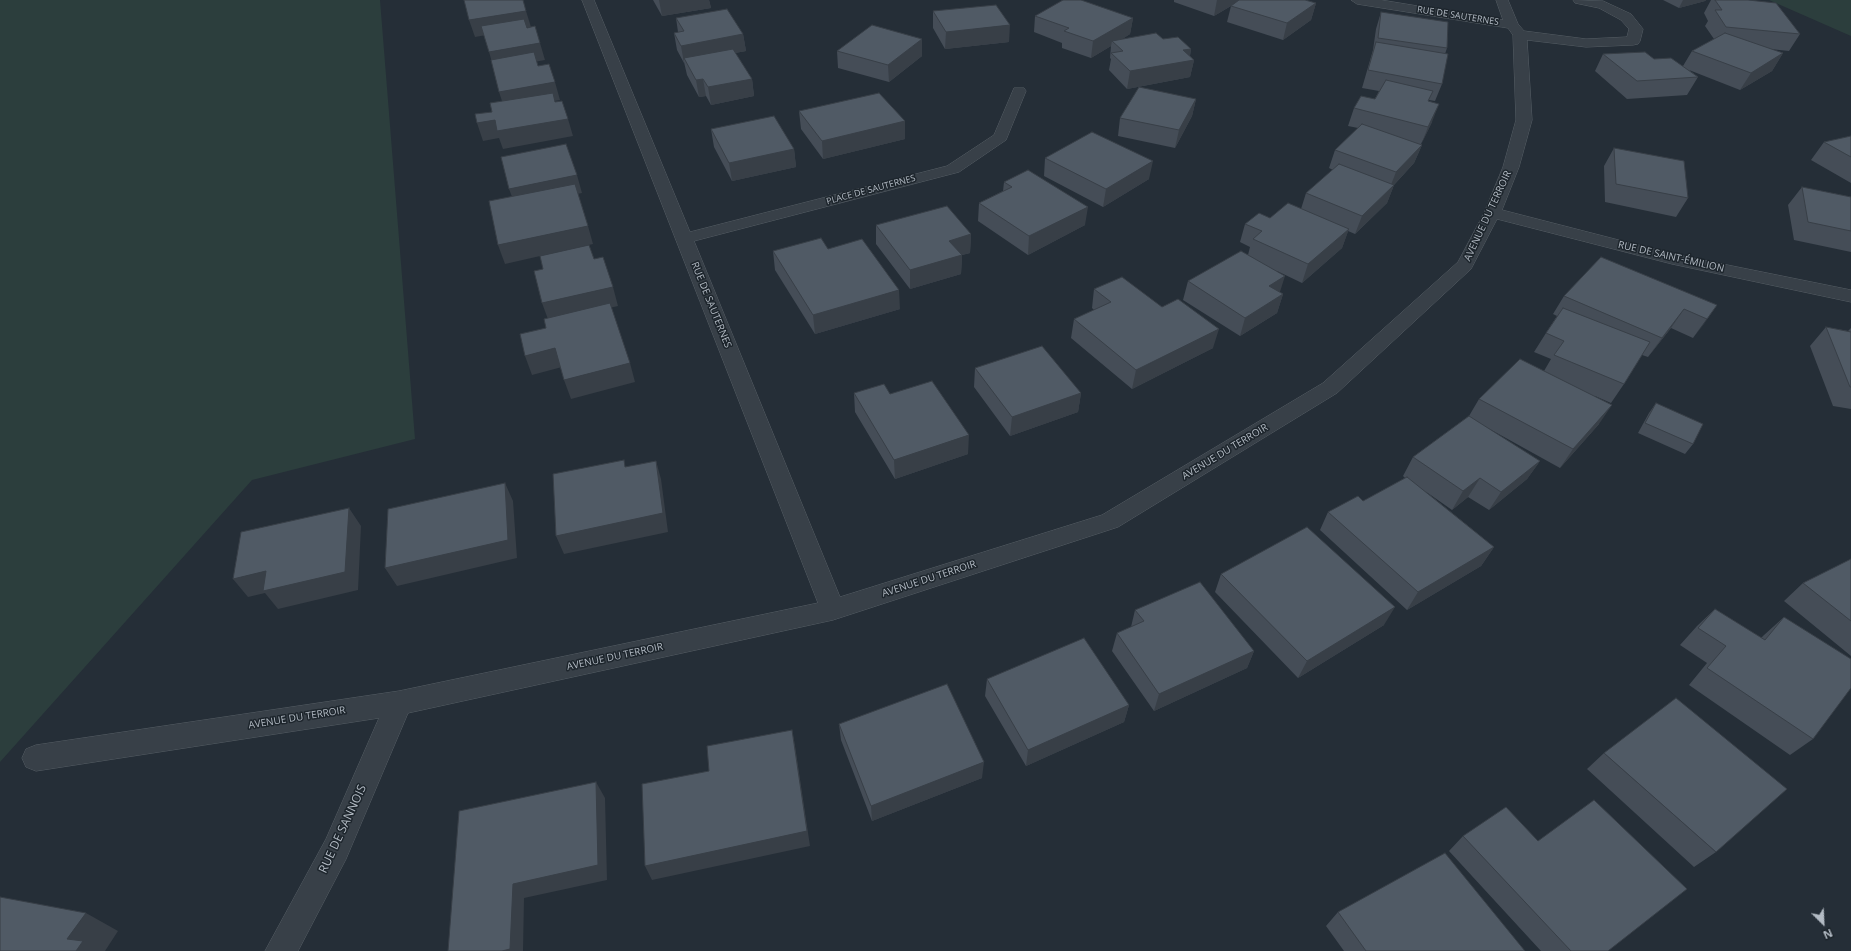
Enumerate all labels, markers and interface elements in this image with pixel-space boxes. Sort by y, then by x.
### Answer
street label: RUE DE SAUTERNES [1416,4,1500,28]
street label: AVENUE DU TERROIR [1462,169,1514,263]
street label: PLACE DE SAUTERNES [825,173,917,207]
street label: RUE DE SAINT-ÉMILION [1617,239,1725,275]
street label: RUE DE SAUTERNES [688,260,734,350]
street label: AVENUE DU TERROIR [1180,422,1270,482]
street label: AVENUE DU TERROIR [880,558,978,600]
street label: AVENUE DU TERROIR [566,641,664,673]
street label: AVENUE DU TERROIR [248,704,346,732]
street label: RUE DE SANNOIS [316,782,370,876]
north arrow [1803,903,1843,943]
text: N [1821,926,1835,943]

